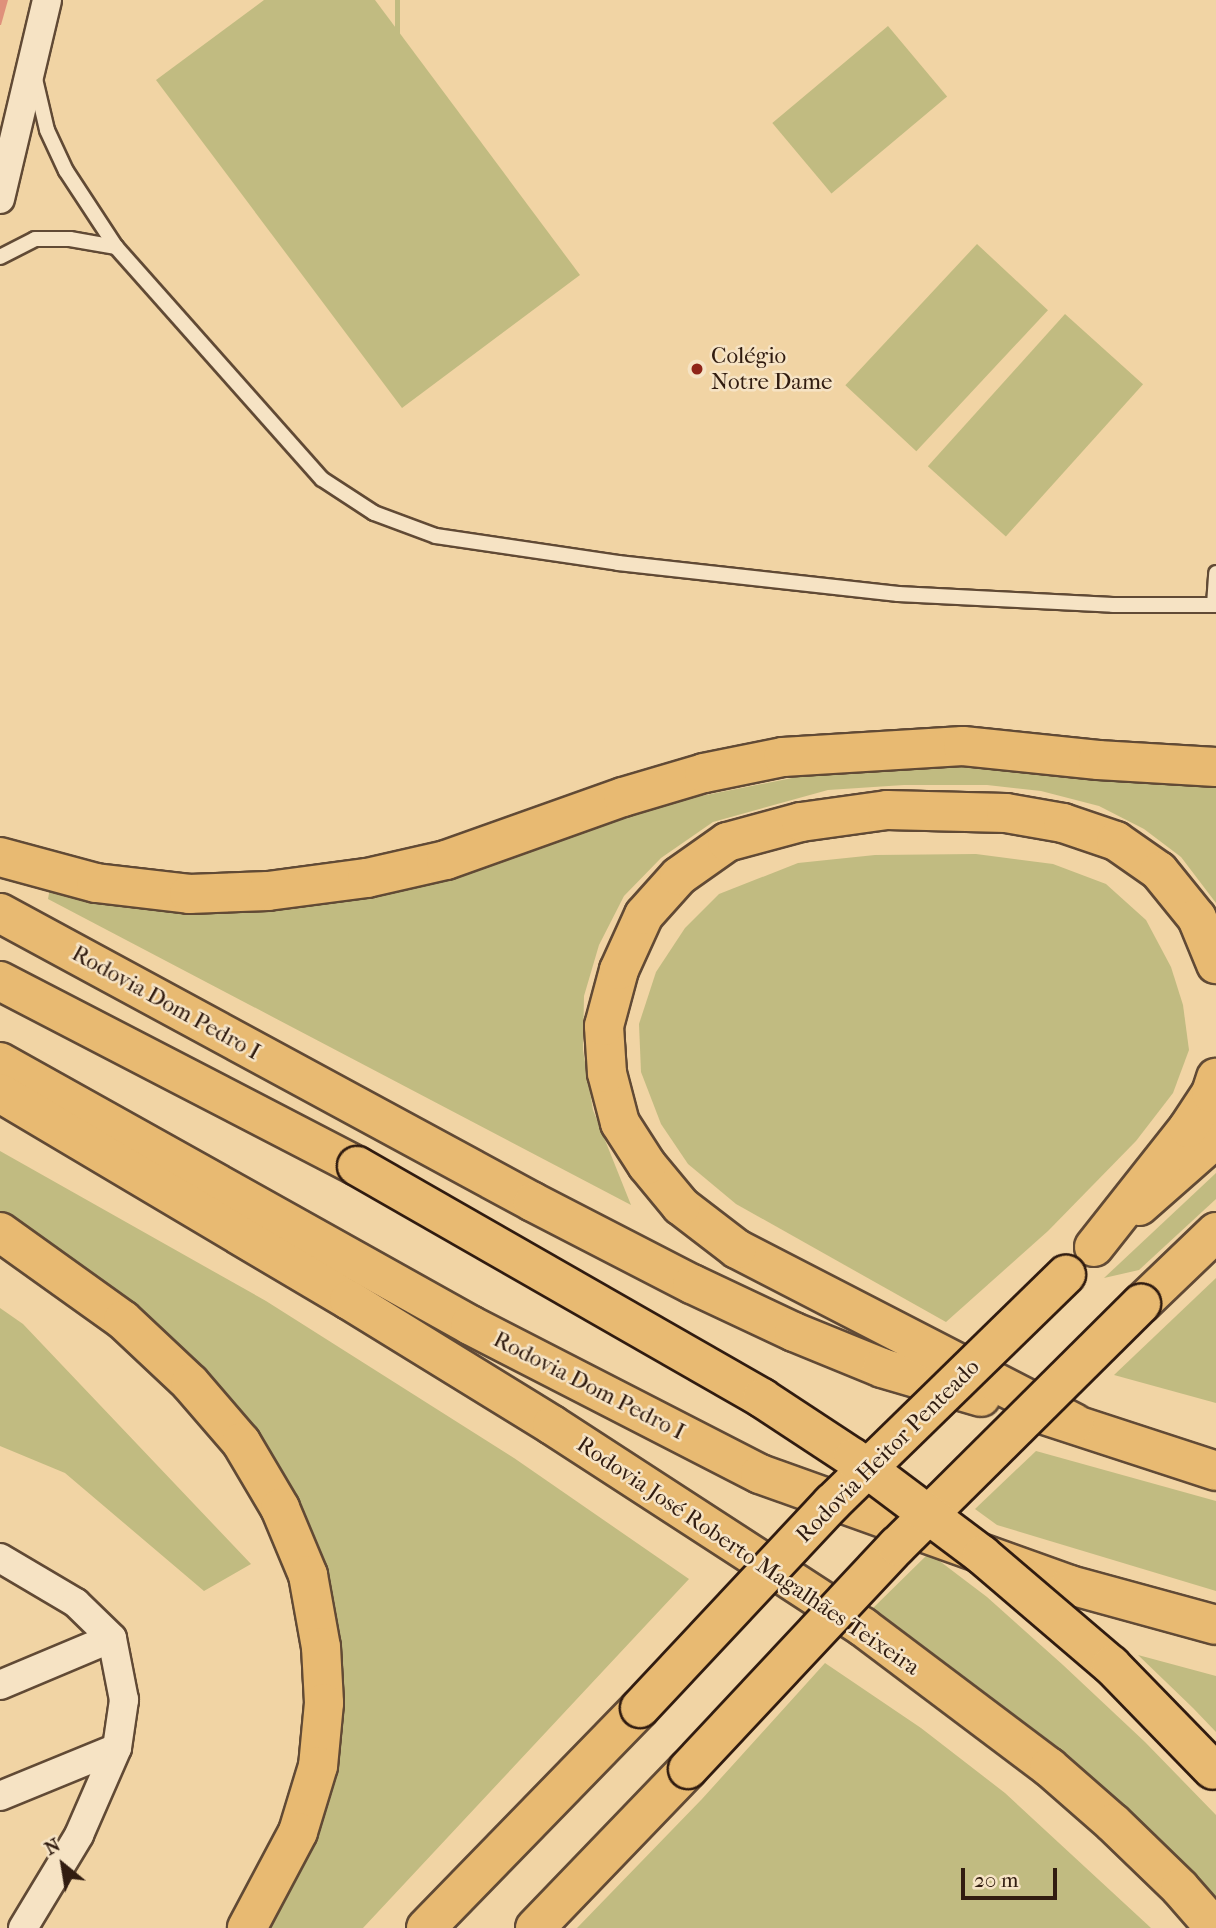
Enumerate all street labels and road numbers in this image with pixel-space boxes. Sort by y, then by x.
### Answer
street label: Rodovia Dom Pedro I [67,940,265,1066]
street label: Rodovia Dom Pedro I [489,1326,689,1446]
street label: Rodovia Heitor Penteado [790,1353,986,1549]
street label: Rodovia José Roberto Magalhães Teixeira [571,1431,925,1681]

